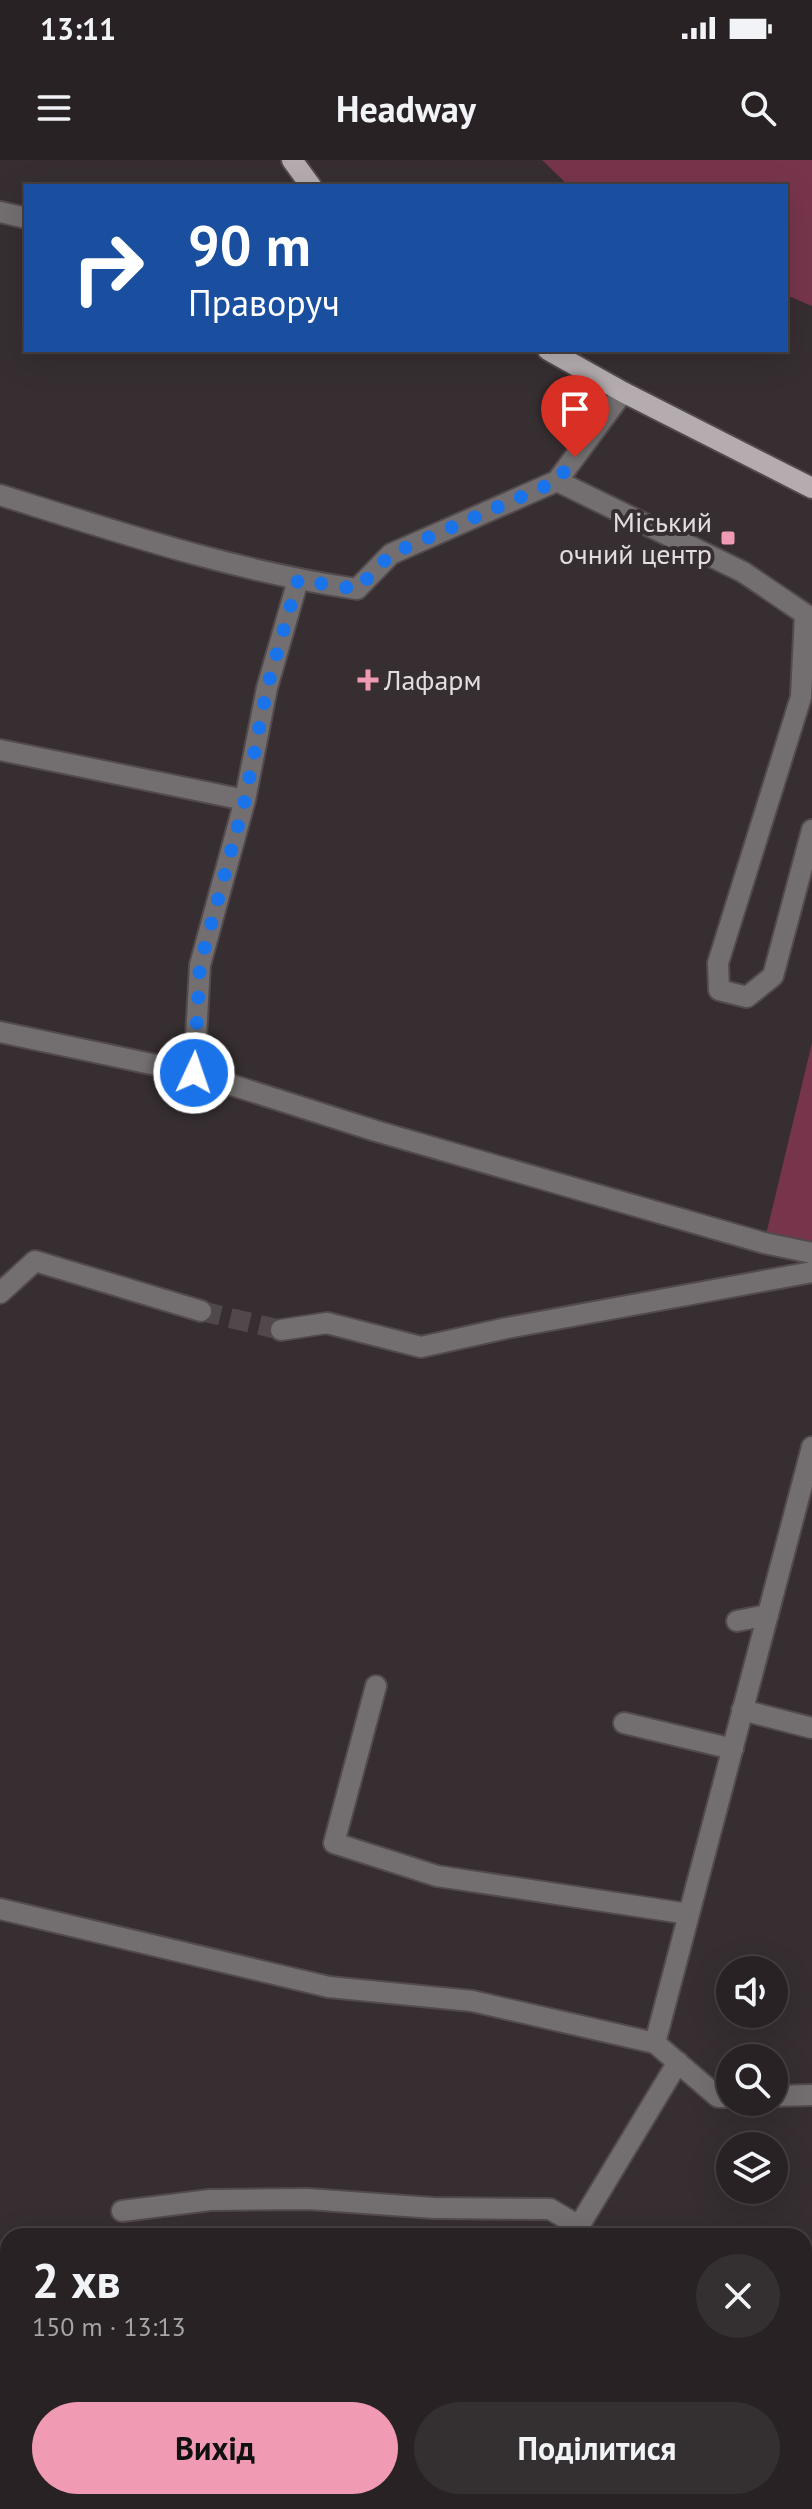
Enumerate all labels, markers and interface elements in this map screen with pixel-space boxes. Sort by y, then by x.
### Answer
text: 13:11 [40,9,116,48]
text: Headway [336,85,476,132]
icon: menu [32,86,76,130]
icon: search [736,86,780,130]
text: 90 m [188,209,311,281]
icon: right [56,216,160,320]
text: Праворуч [188,279,340,326]
pin [541,375,609,457]
icon: arrive [553,387,597,431]
place label: Міський очний центр [559,503,712,572]
marker: Міський очний центр [719,529,737,547]
place label: Лафарм [383,661,482,698]
marker: Лафарм [359,671,377,689]
position arrow [152,1031,236,1115]
map controls [716,1956,788,2204]
button: sound [716,1956,788,2028]
button: search [716,2044,788,2116]
button: layers [716,2132,788,2204]
text: 2 хв [32,2249,121,2311]
button: close [696,2254,780,2338]
text: 150 m · 13:13 [32,2310,186,2343]
button: Вихід [32,2402,398,2494]
button: Поділитися [414,2402,780,2494]

